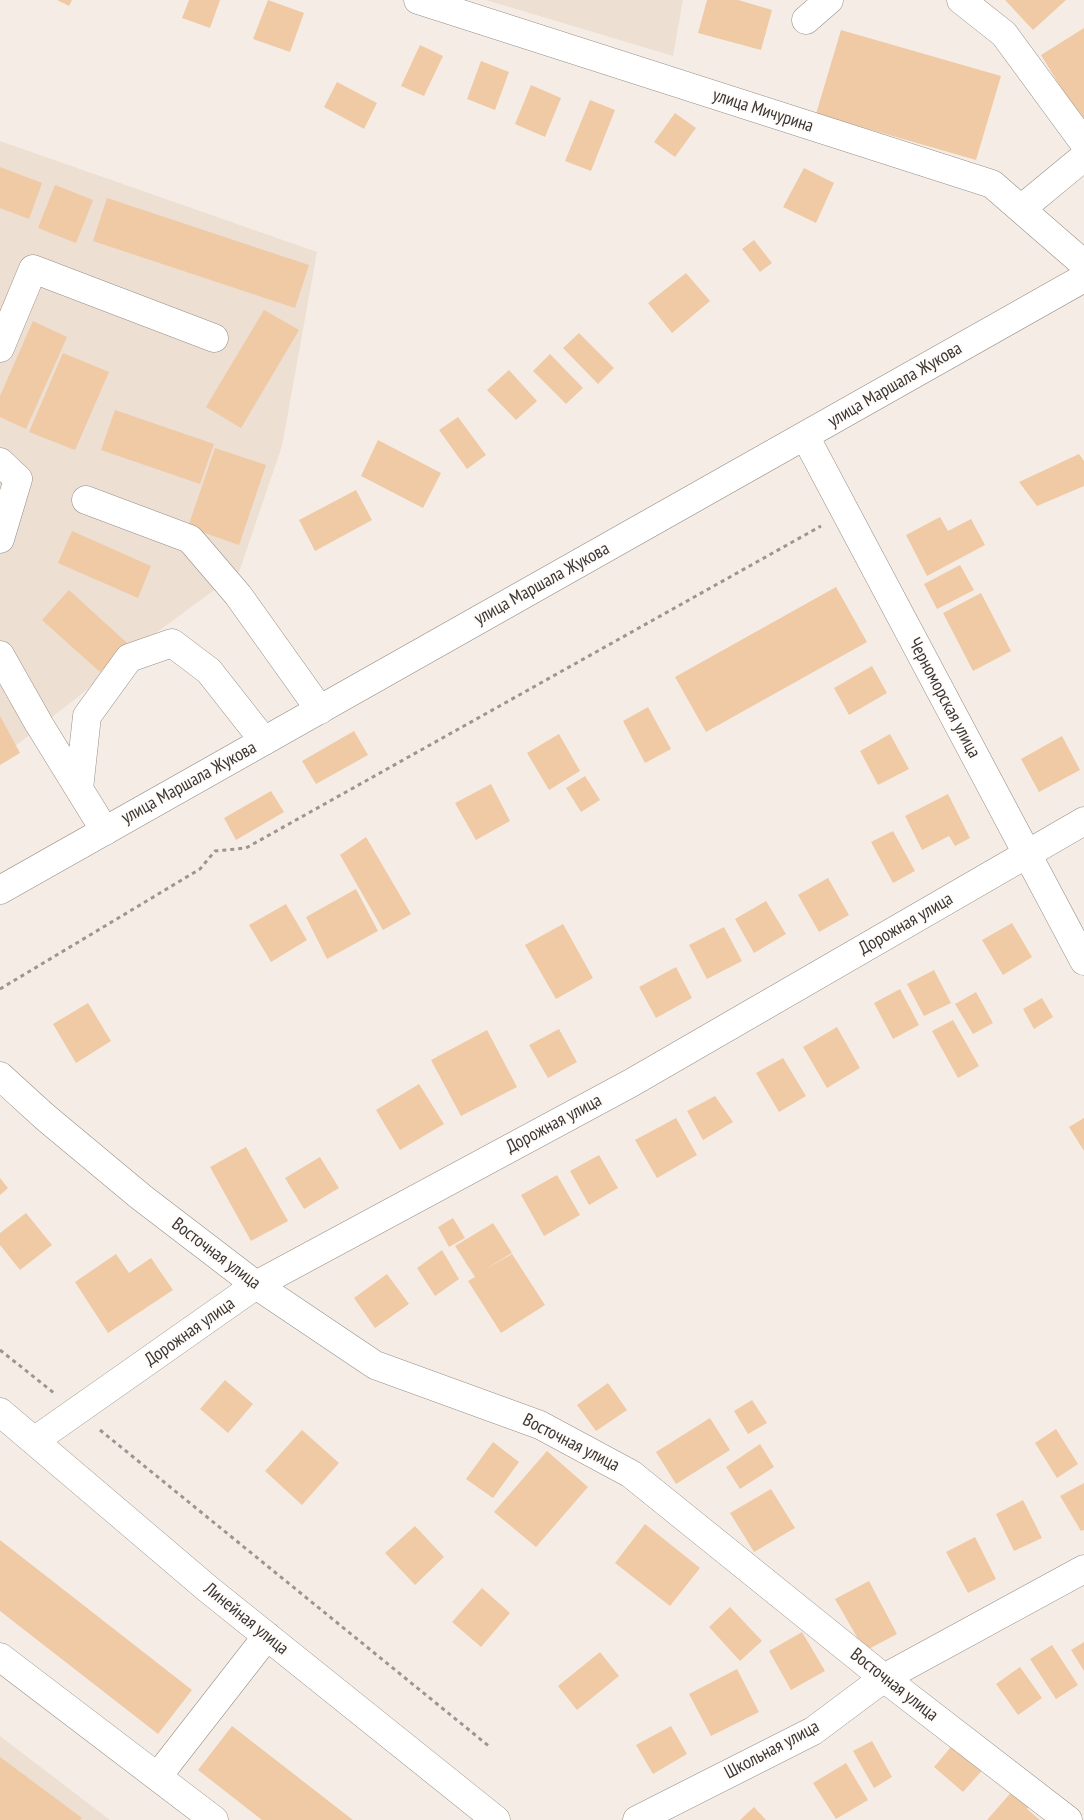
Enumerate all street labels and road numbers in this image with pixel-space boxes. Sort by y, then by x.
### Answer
street label: улица Мичурина [710,85,816,137]
street label: улица Маршала Жукова [824,338,966,432]
street label: улица Маршала Жукова [471,538,613,630]
street label: Черноморская улица [903,634,985,762]
street label: улица Маршала Жукова [118,737,260,829]
street label: Дорожная улица [855,888,957,960]
street label: Дорожная улица [503,1090,605,1158]
street label: Восточная улица [167,1214,265,1294]
street label: Дорожная улица [141,1293,239,1371]
street label: Восточная улица [519,1409,623,1477]
street label: Линейная улица [199,1578,293,1660]
street label: Восточная улица [846,1644,942,1726]
street label: Школьная улица [721,1716,823,1784]

